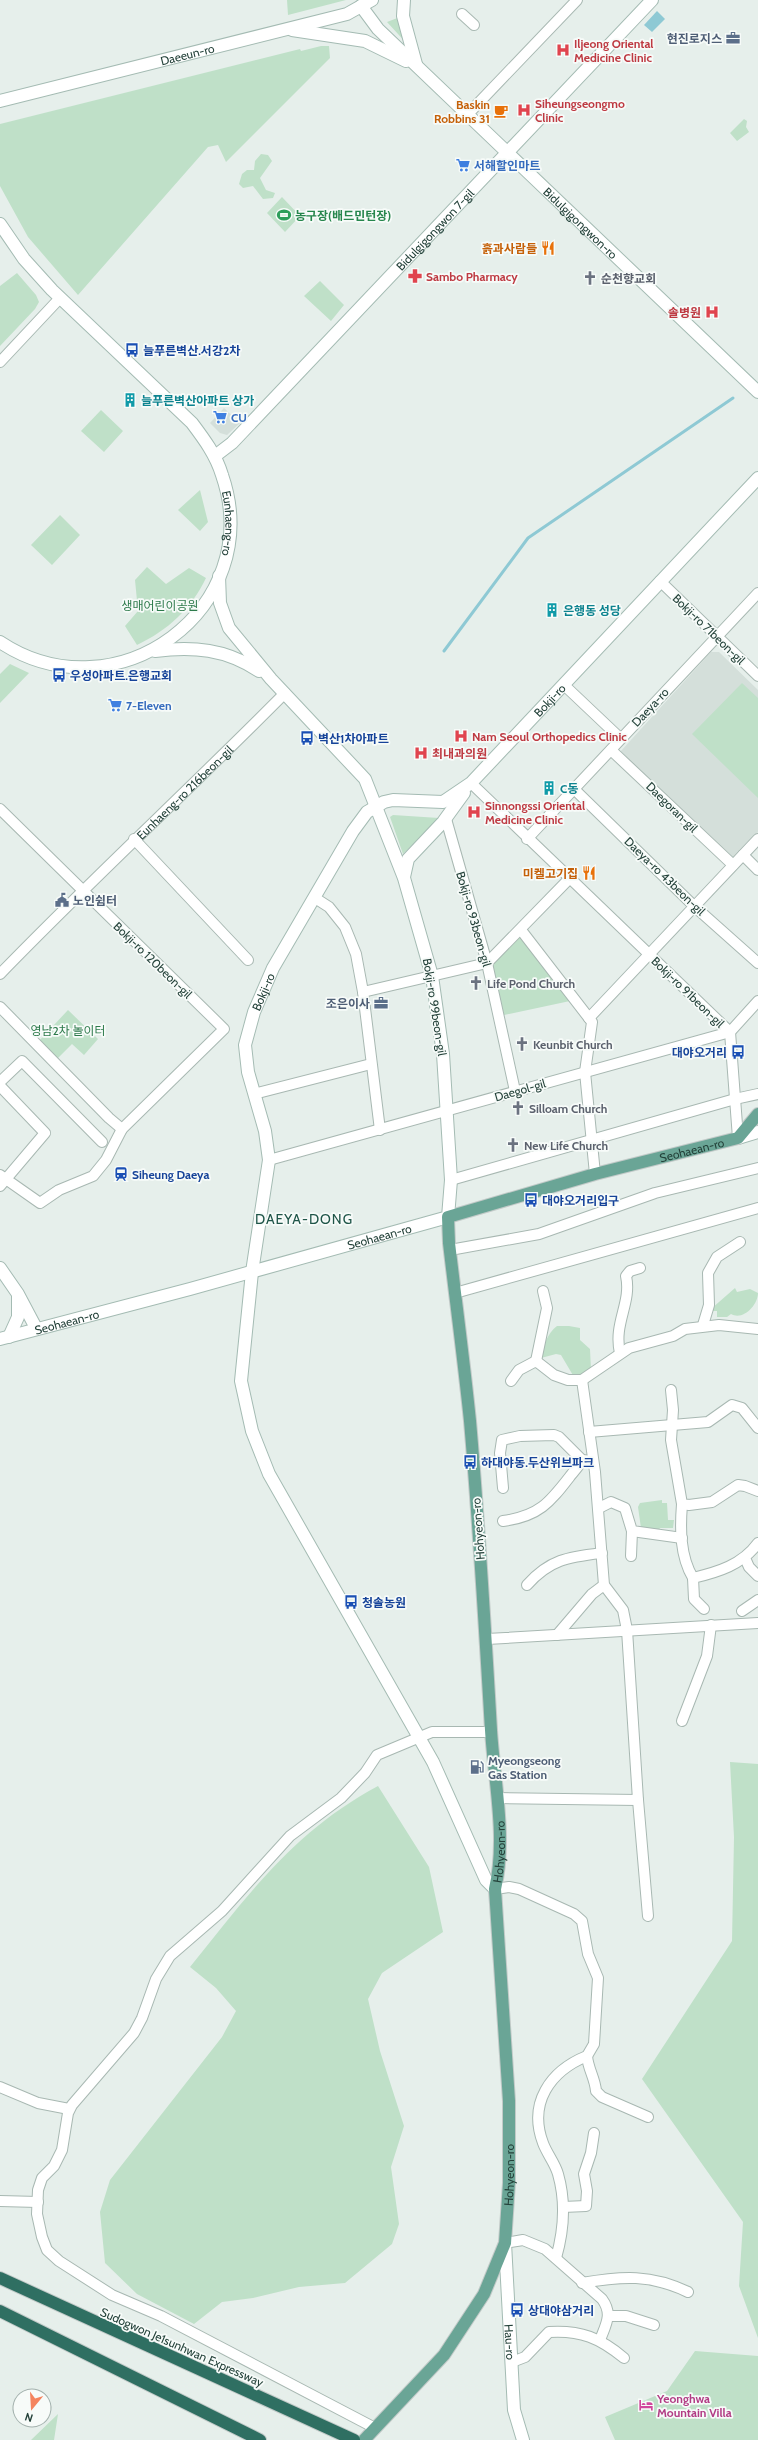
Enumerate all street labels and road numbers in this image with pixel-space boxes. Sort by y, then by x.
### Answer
street label: Daeeun-ro [159,40,216,68]
street label: Bidulgigongwon-ro [541,184,621,262]
street label: Bidulgigongwon 7-gil [393,185,477,273]
street label: Eunhaeng-ro [219,489,238,558]
street label: Bokji-ro 71beon-gil [670,591,748,668]
street label: Bokji-ro [530,680,569,719]
street label: Daeya-ro [628,684,672,730]
street label: Eunhaeng-ro 216beon-gil [133,742,236,842]
street label: Daegoran-gil [643,779,701,835]
street label: Daeya-ro 43beon-gil [622,834,709,918]
street label: Bokji-ro 93beon-gil [453,870,495,968]
street label: Bokji-ro 120beon-gil [111,919,196,1001]
street label: Bokji-ro 91beon-gil [648,953,728,1031]
street label: Bokji-ro 99beon-gil [420,957,450,1057]
street label: Bokji-ro [248,970,278,1013]
street label: Daegol-gil [493,1075,548,1104]
street label: Seohaean-ro [658,1134,726,1165]
street label: Seohaean-ro [345,1220,413,1252]
street label: Seohaean-ro [33,1306,101,1337]
street label: Hohyeon-ro [468,1497,488,1560]
street label: Hohyeon-ro [489,1820,508,1884]
street label: Hohyeon-ro [500,2144,517,2206]
street label: Sudogwon Je1sunhwan Expressway [98,2304,266,2390]
street label: Hau-ro [502,2324,519,2361]

